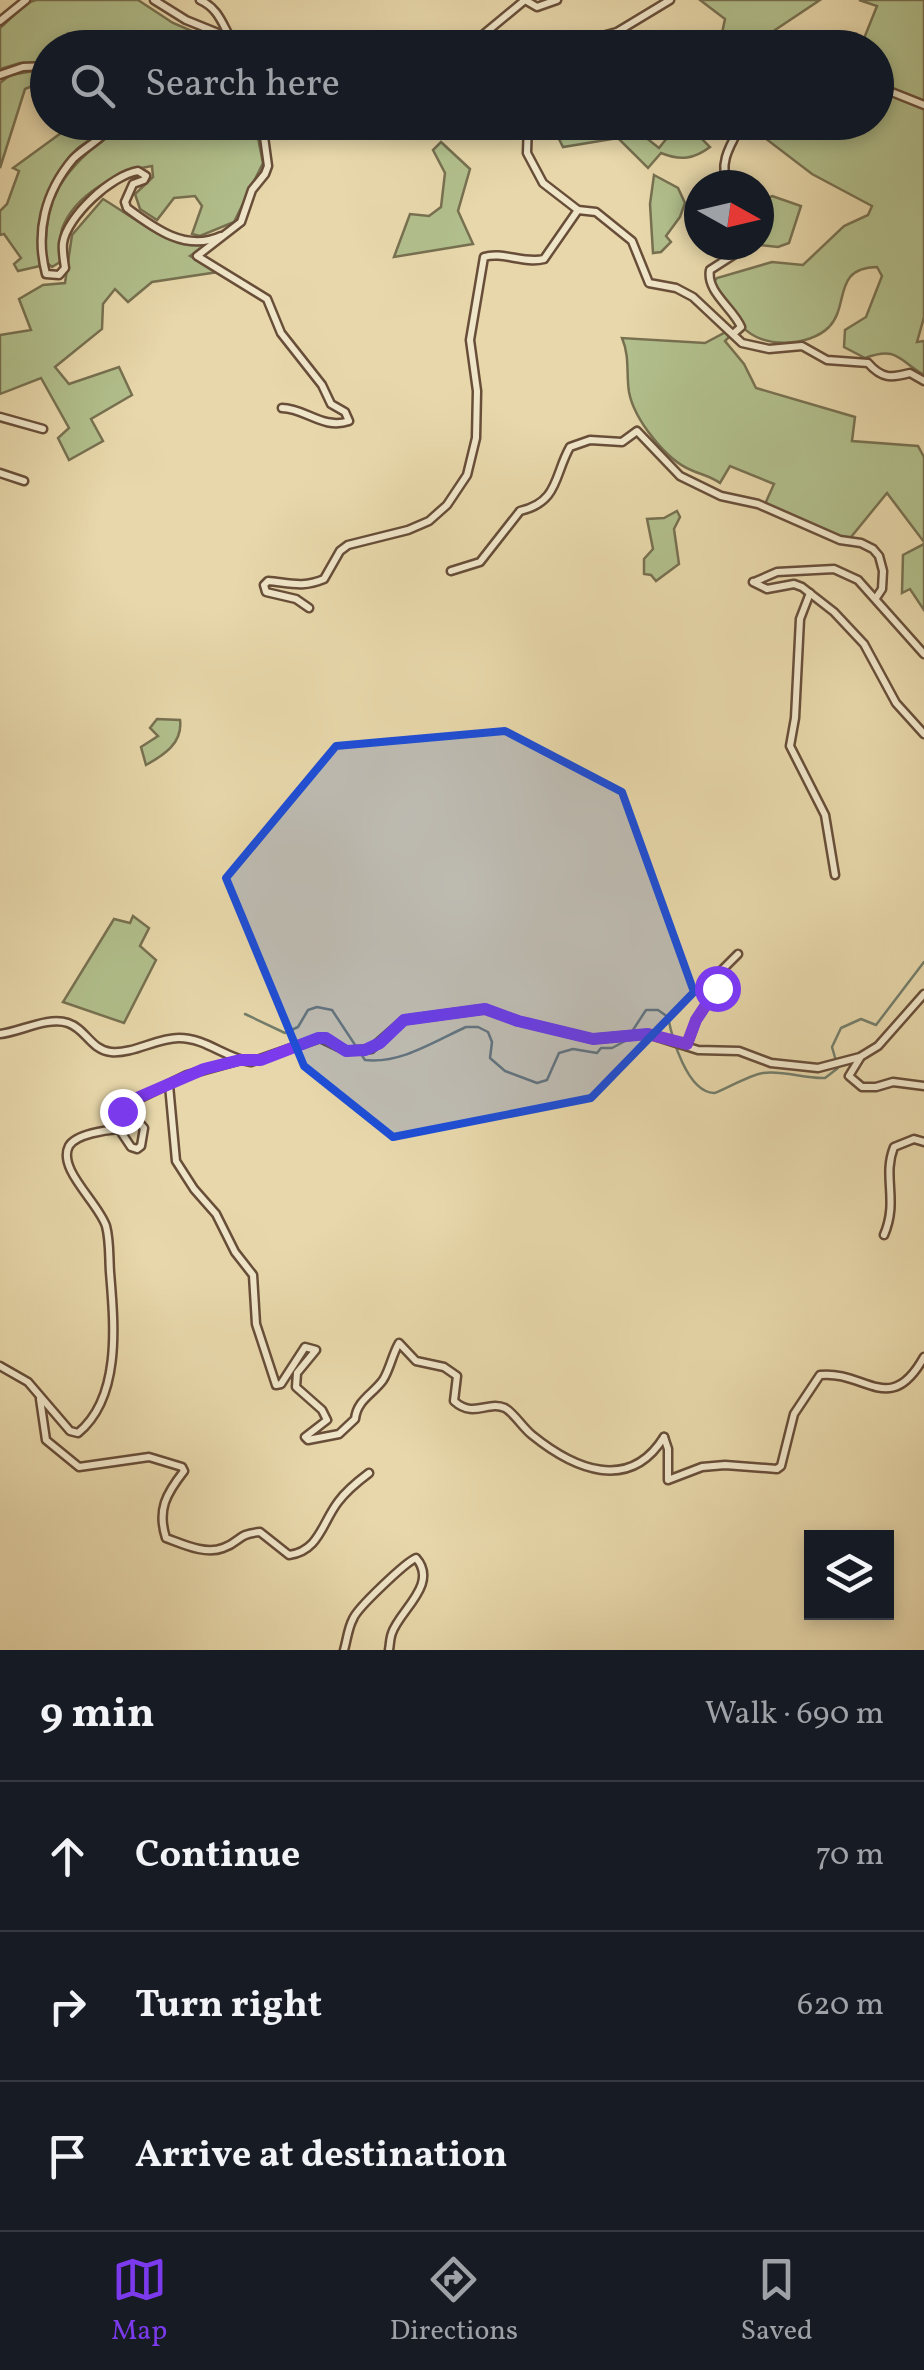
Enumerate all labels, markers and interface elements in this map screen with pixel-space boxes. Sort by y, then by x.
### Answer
search box [30,30,894,140]
icon: search [65,58,120,113]
text: Search here [145,59,340,112]
north arrow [684,170,774,260]
route start [695,966,741,1012]
route end [100,1089,146,1135]
map controls [804,1530,894,1620]
button: layers [804,1530,894,1620]
text: 9 min [40,1686,155,1745]
text: Walk · 690 m [705,1693,884,1737]
icon: ahead [40,1829,95,1884]
text: Continue [135,1830,300,1883]
text: 70 m [816,1834,884,1878]
icon: right [40,1979,95,2034]
text: Turn right [135,1980,322,2033]
text: 620 m [797,1984,884,2028]
icon: arrive [40,2129,95,2184]
text: Arrive at destination [135,2130,508,2183]
tab: Map [111,2252,167,2351]
tab: Directions [390,2252,518,2351]
tab: Saved [741,2252,813,2351]

